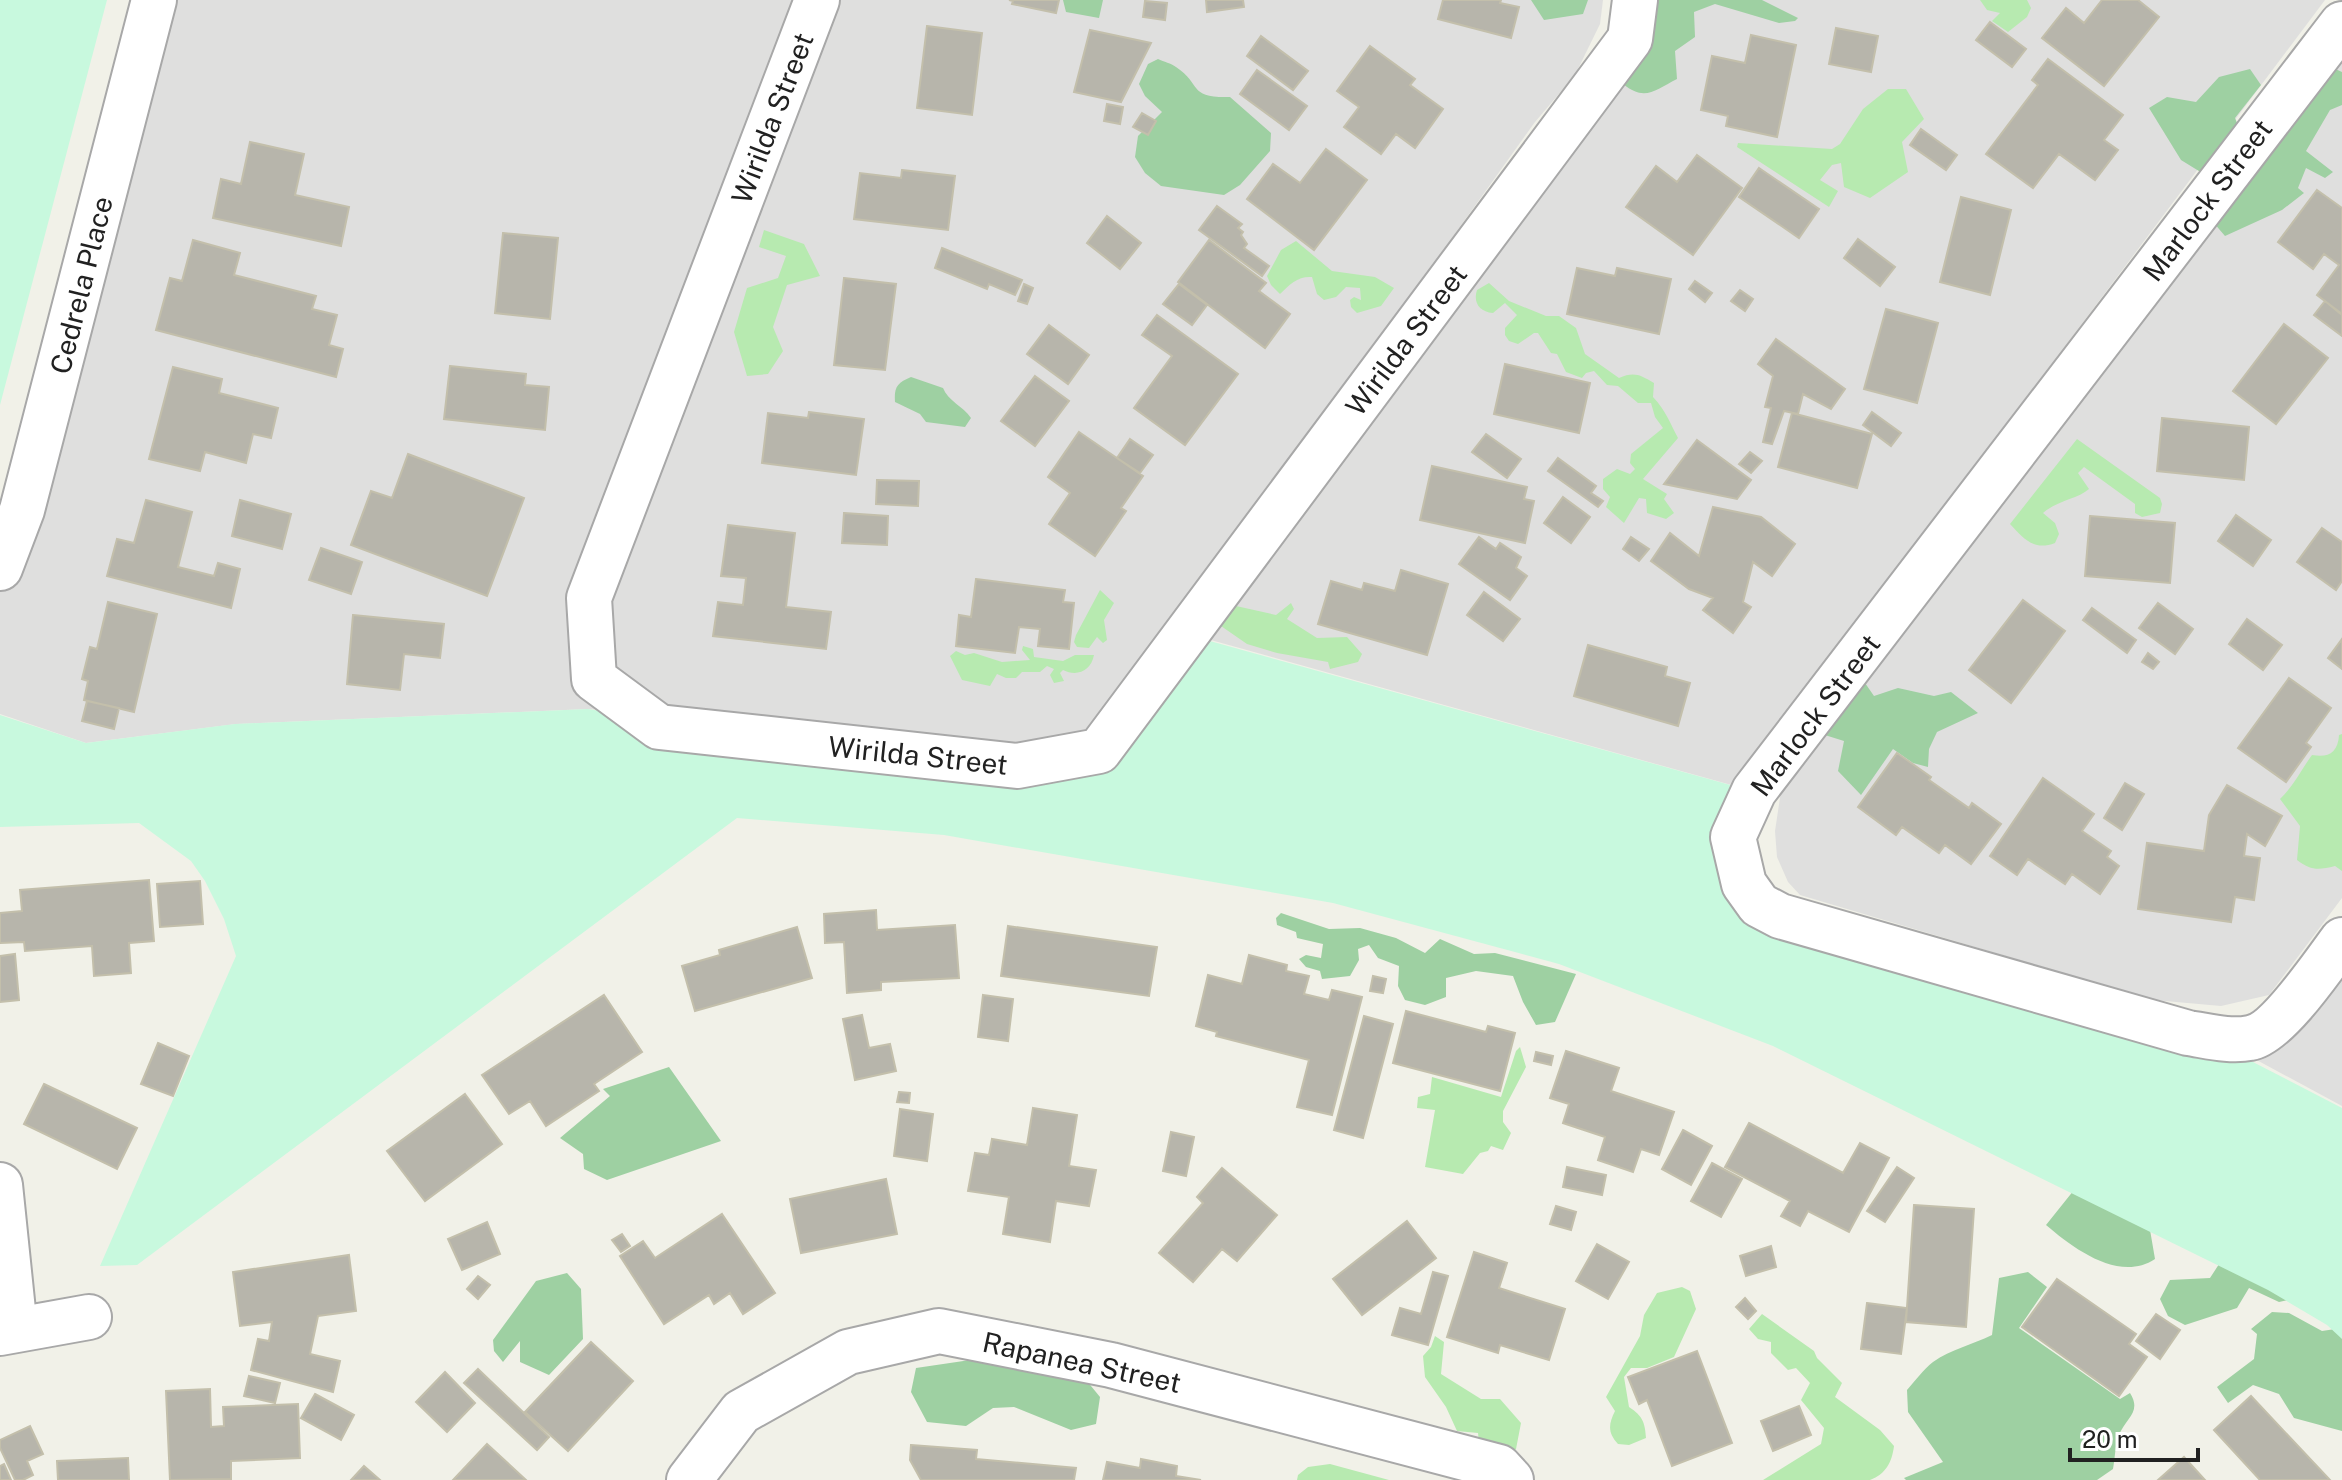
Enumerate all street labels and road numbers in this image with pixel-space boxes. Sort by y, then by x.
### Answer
street label: Wirilda Street [724,28,820,208]
street label: Marlock Street [2135,113,2279,287]
street label: Cedrela Place [43,193,119,377]
street label: Wirilda Street [1339,258,1473,422]
street label: Marlock Street [1743,628,1887,802]
street label: Wirilda Street [827,729,1009,781]
street label: Rapanea Street [980,1325,1184,1399]

